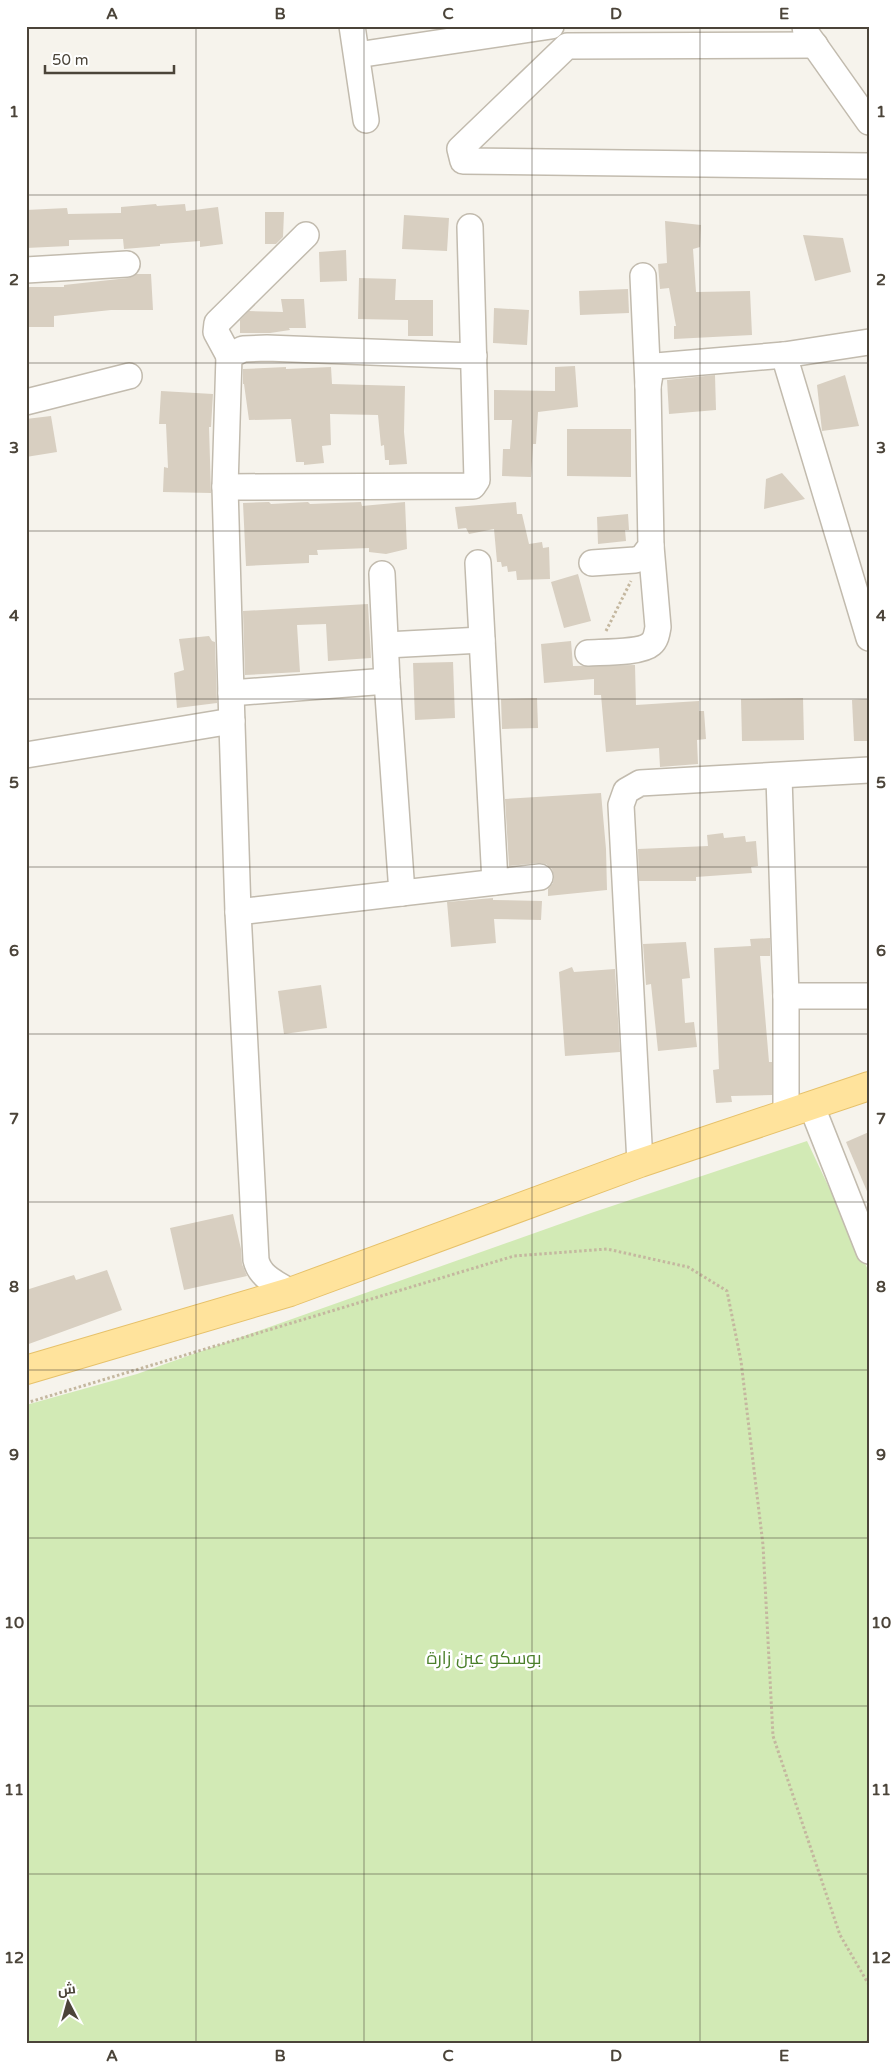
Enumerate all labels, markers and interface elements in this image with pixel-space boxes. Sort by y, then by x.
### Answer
text: A [106,4,118,24]
text: B [274,4,286,24]
text: C [442,4,454,24]
text: D [610,4,622,24]
text: E [779,4,789,24]
scale bar [45,42,174,74]
text: 50 m [52,51,89,69]
text: 1 [9,102,19,122]
text: 1 [876,102,886,122]
text: 2 [9,270,19,290]
text: 2 [876,270,886,290]
text: 3 [9,438,19,458]
text: 3 [876,438,886,458]
text: 4 [9,606,19,626]
text: 4 [876,606,886,626]
text: 5 [9,773,19,793]
text: 5 [876,773,886,793]
text: 6 [9,941,19,961]
text: 6 [876,941,886,961]
text: 7 [9,1109,19,1129]
text: 7 [876,1109,886,1129]
text: 8 [9,1277,19,1297]
text: 8 [876,1277,886,1297]
text: 9 [9,1445,19,1465]
text: 9 [876,1445,886,1465]
text: 10 [4,1613,24,1633]
text: 10 [871,1613,891,1633]
park label: بوسكو عين زارة [426,1647,542,1669]
text: 11 [4,1780,24,1800]
text: 11 [871,1780,891,1800]
text: 12 [4,1948,24,1968]
text: 12 [871,1948,891,1968]
north arrow [42,1976,92,2026]
text: ش [57,1980,77,1999]
text: A [106,2046,118,2066]
text: B [274,2046,286,2066]
text: C [442,2046,454,2066]
text: D [610,2046,622,2066]
text: E [779,2046,789,2066]

